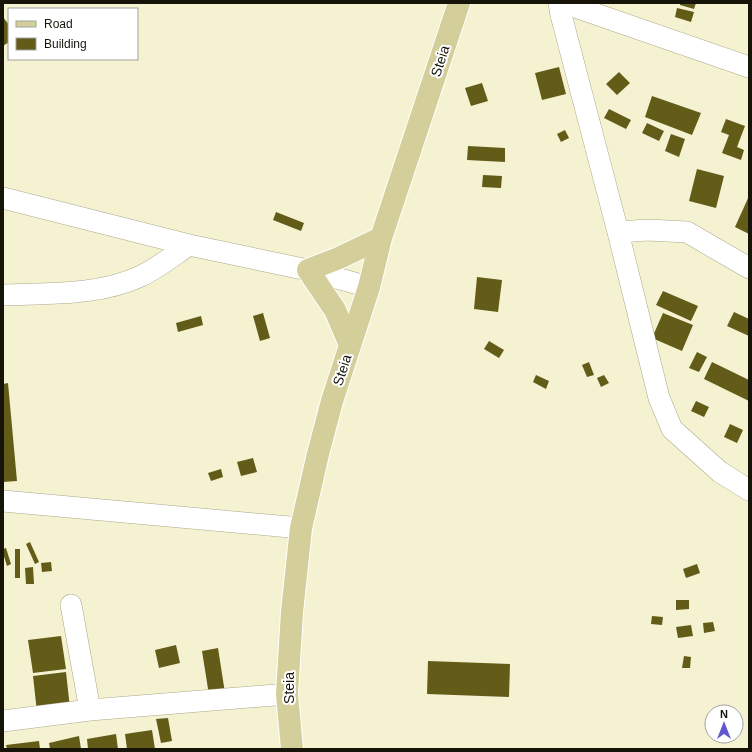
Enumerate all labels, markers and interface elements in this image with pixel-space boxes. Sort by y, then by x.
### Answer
legend [8,8,138,60]
text: Road [44,17,73,31]
text: Building [44,37,87,51]
street label: Steia [427,43,453,79]
street label: Steia [329,352,355,388]
street label: Steia [281,672,297,704]
north arrow [704,704,744,744]
text: N [720,708,728,720]

